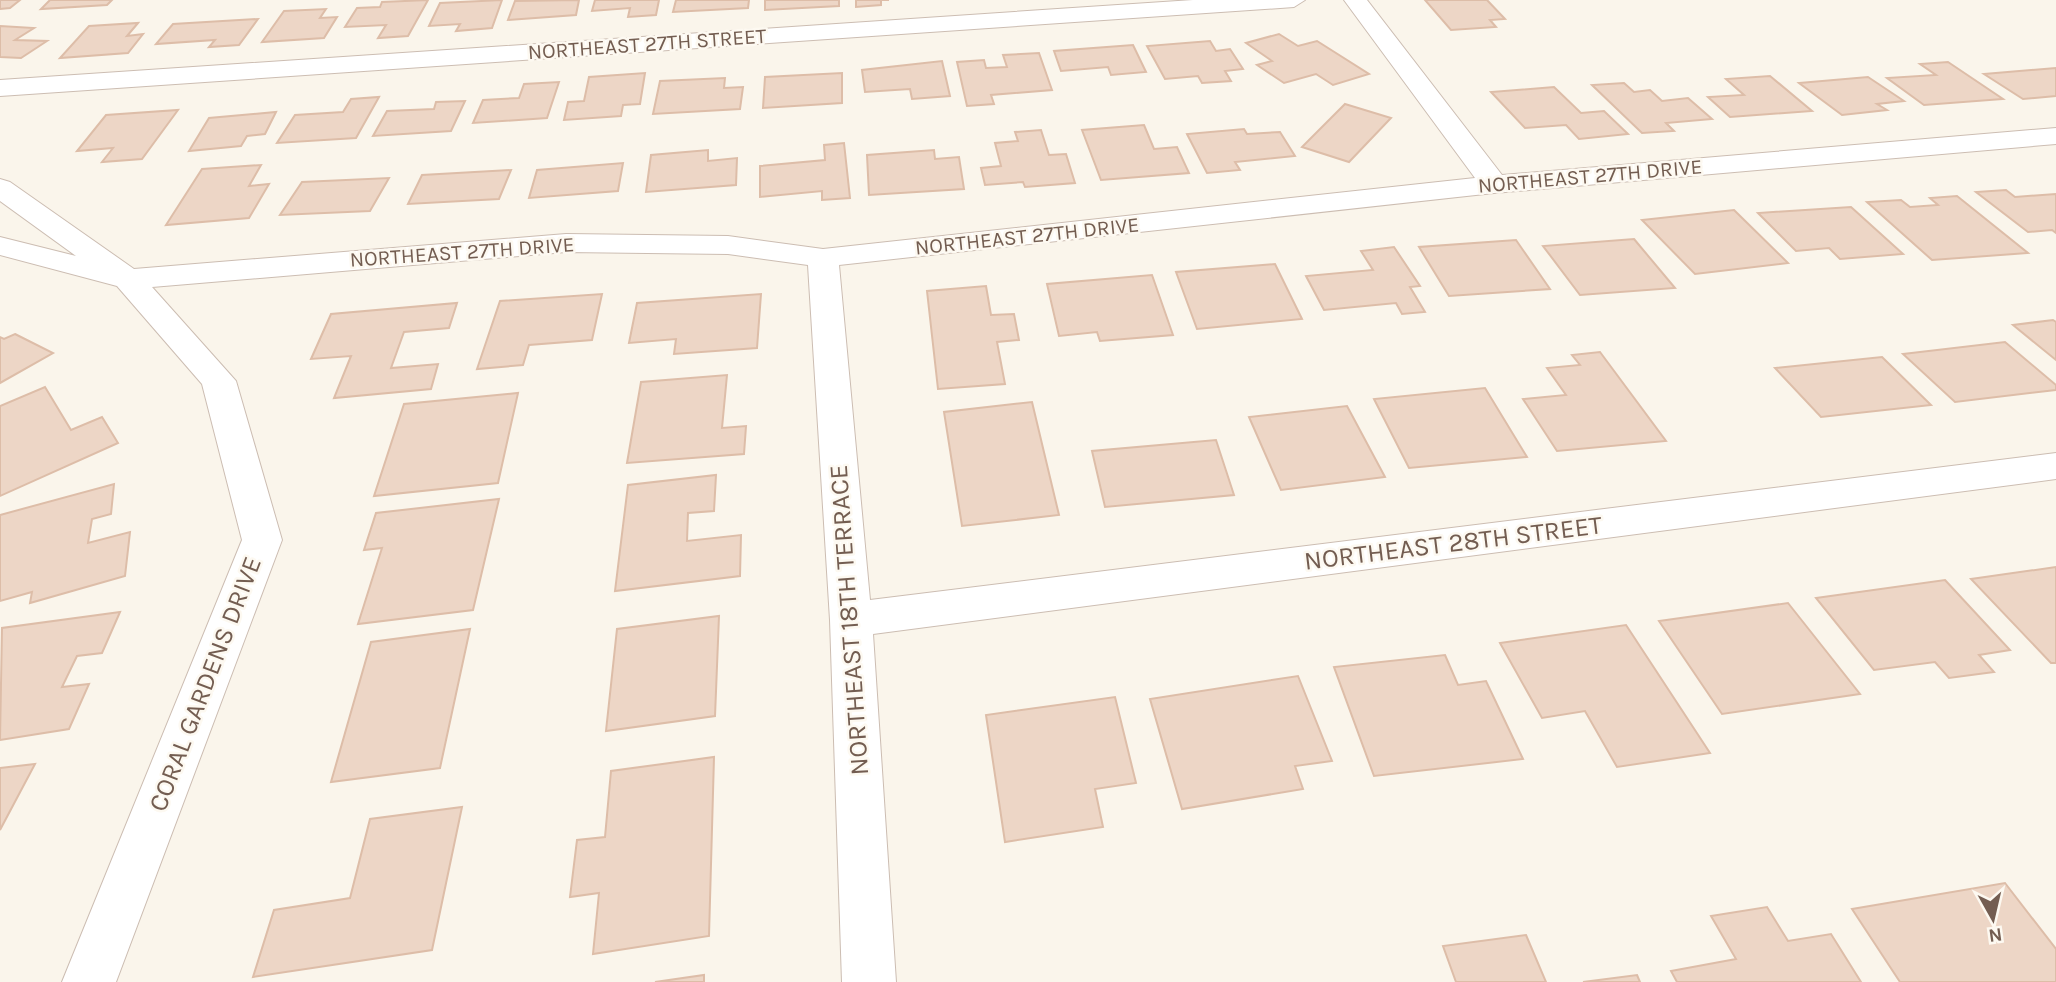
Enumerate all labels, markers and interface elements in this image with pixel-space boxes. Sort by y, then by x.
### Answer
street label: NORTHEAST 27TH STREET [527,24,768,64]
street label: NORTHEAST 27TH DRIVE [1477,154,1703,198]
street label: NORTHEAST 27TH DRIVE [914,212,1140,260]
street label: NORTHEAST 27TH DRIVE [349,232,575,272]
street label: NORTHEAST 18TH TERRACE [823,464,875,776]
street label: NORTHEAST 28TH STREET [1302,509,1604,577]
street label: CORAL GARDENS DRIVE [142,552,268,816]
north arrow [1958,884,2028,954]
text: N [1987,923,2004,947]

